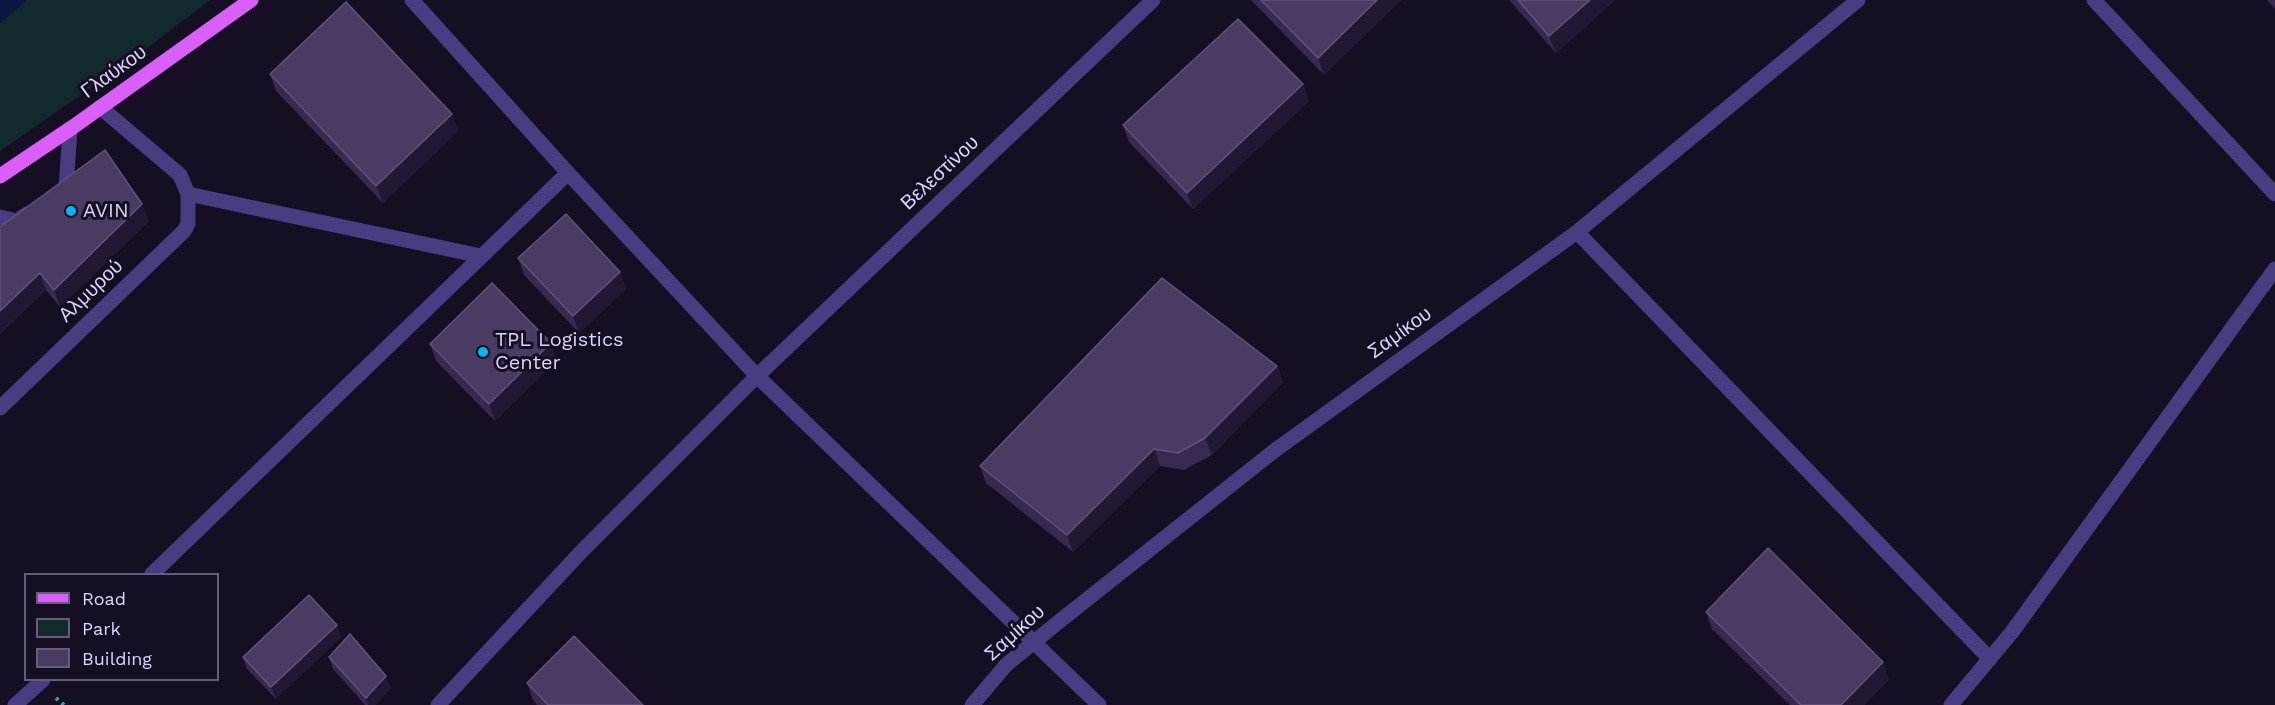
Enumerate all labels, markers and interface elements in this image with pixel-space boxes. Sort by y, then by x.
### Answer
street label: Γλαύκου [77,40,151,104]
street label: Βελεστίνου [896,131,984,215]
place label: AVIN [83,199,129,223]
marker: AVIN [64,204,78,218]
street label: Αλμυρού [54,255,128,327]
street label: Σαμίκου [1364,302,1436,364]
place label: TPL Logistics Center [495,328,624,375]
marker: TPL Logistics Center [476,345,490,359]
legend [24,573,219,681]
text: Road [82,588,126,609]
street label: Σαμίκου [980,600,1050,666]
text: Park [82,618,121,639]
text: Building [82,648,152,669]

